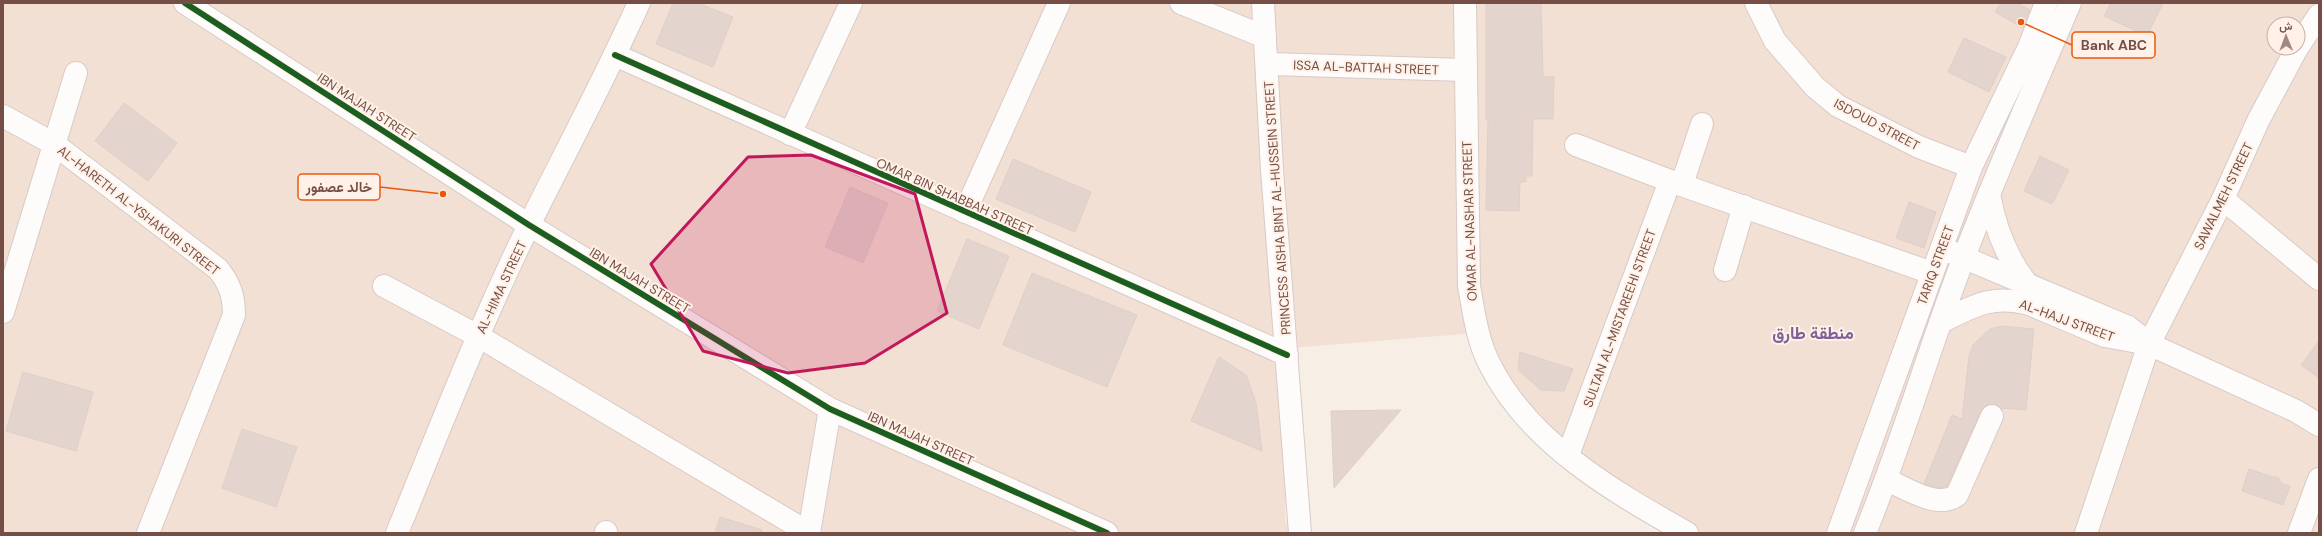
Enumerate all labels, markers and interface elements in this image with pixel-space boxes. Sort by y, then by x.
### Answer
north arrow [2266,16,2306,56]
text: ش [2279,19,2293,33]
callout: Bank ABC [2072,32,2155,58]
text: Bank ABC [2081,36,2147,54]
street label: ISSA AL-BATTAH STREET [1293,56,1439,79]
street label: IBN MAJAH STREET [314,69,419,146]
street label: PRINCESS AISHA BINT AL-HUSSEIN STREET [1260,80,1295,335]
street label: ISDOUD STREET [1831,95,1923,154]
street label: OMAR AL-NASHAR STREET [1458,140,1481,302]
street label: SAWALMEH STREET [2190,140,2257,253]
street label: AL-HARETH AL-YSHAKURI STREET [54,142,223,279]
street label: OMAR BIN SHABBAH STREET [874,154,1036,239]
callout: خالد عصفور [298,174,380,200]
text: خالد عصفور [305,178,373,196]
street label: TARIQ STREET [1913,223,1958,307]
street label: SULTAN AL-MISTAREEHI STREET [1579,227,1660,410]
street label: AL-HIMA STREET [472,238,530,337]
street label: IBN MAJAH STREET [586,244,693,317]
street label: AL-HAJJ STREET [2017,295,2117,346]
district label: منطقة طارق [1772,322,1854,344]
street label: IBN MAJAH STREET [865,407,976,469]

